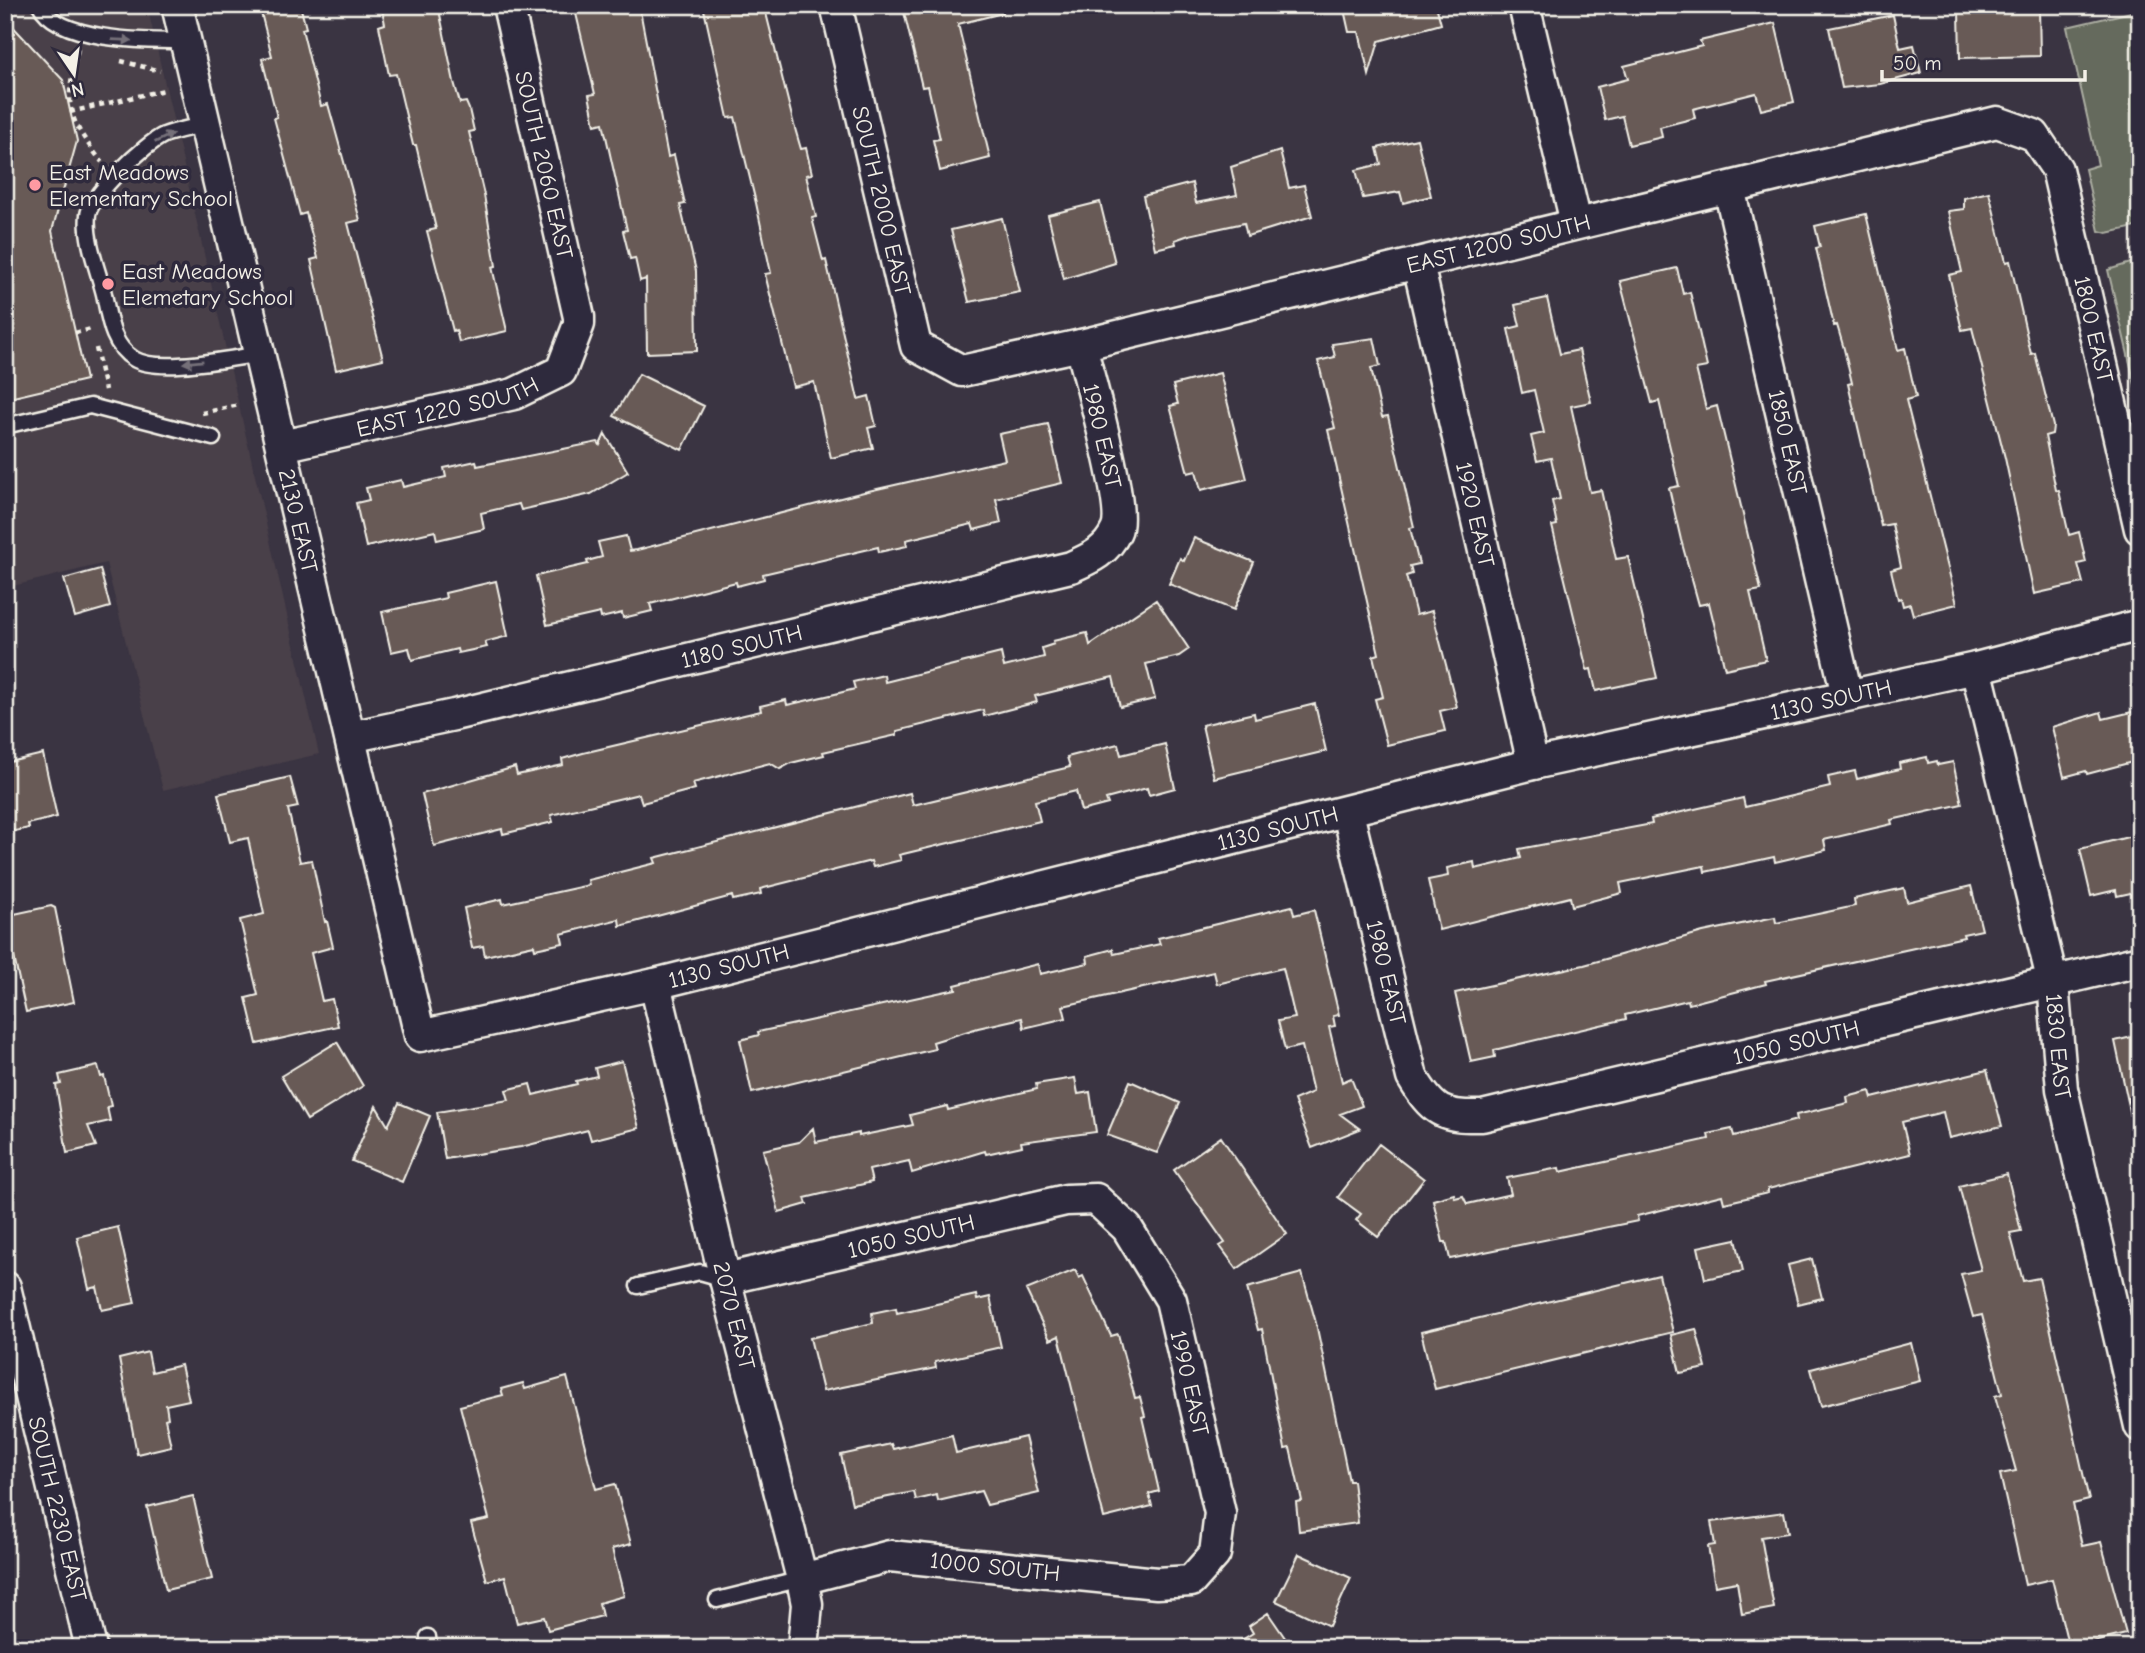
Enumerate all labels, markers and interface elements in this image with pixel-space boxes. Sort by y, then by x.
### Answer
one-way arrow [111,34,133,46]
north arrow [38,38,108,108]
scale bar [1882,38,2086,82]
text: 50 m [1893,51,1942,75]
street label: SOUTH 2060 EAST [509,69,579,261]
text: N [69,77,86,102]
street label: SOUTH 2000 EAST [847,103,917,298]
one-way arrow [154,132,174,144]
place label: East Meadows Elementary School [49,159,233,212]
marker: East Meadows Elementary School [27,177,43,193]
street label: EAST 1200 SOUTH [1404,208,1593,279]
place label: East Meadows Elemetary School [122,258,293,311]
street label: 1800 EAST [2069,273,2119,385]
marker: East Meadows Elemetary School [100,276,116,292]
one-way arrow [182,356,204,367]
street label: EAST 1220 SOUTH [354,371,543,442]
street label: 1980 EAST [1077,381,1127,491]
street label: 1850 EAST [1763,387,1813,497]
street label: 1920 EAST [1450,459,1501,570]
street label: 2130 EAST [273,466,324,576]
street label: 1180 SOUTH [678,618,805,674]
street label: 1130 SOUTH [1768,673,1894,726]
street label: 1130 SOUTH [1215,800,1341,856]
street label: 1980 EAST [1361,917,1412,1027]
street label: 1130 SOUTH [666,937,792,994]
street label: 1830 EAST [2040,992,2078,1102]
street label: 1050 SOUTH [1730,1014,1862,1070]
street label: 1050 SOUTH [845,1208,977,1264]
street label: 2070 EAST [708,1259,761,1373]
street label: 1990 EAST [1165,1328,1215,1438]
street label: SOUTH 2230 EAST [23,1414,93,1604]
street label: 1000 SOUTH [929,1547,1061,1587]

